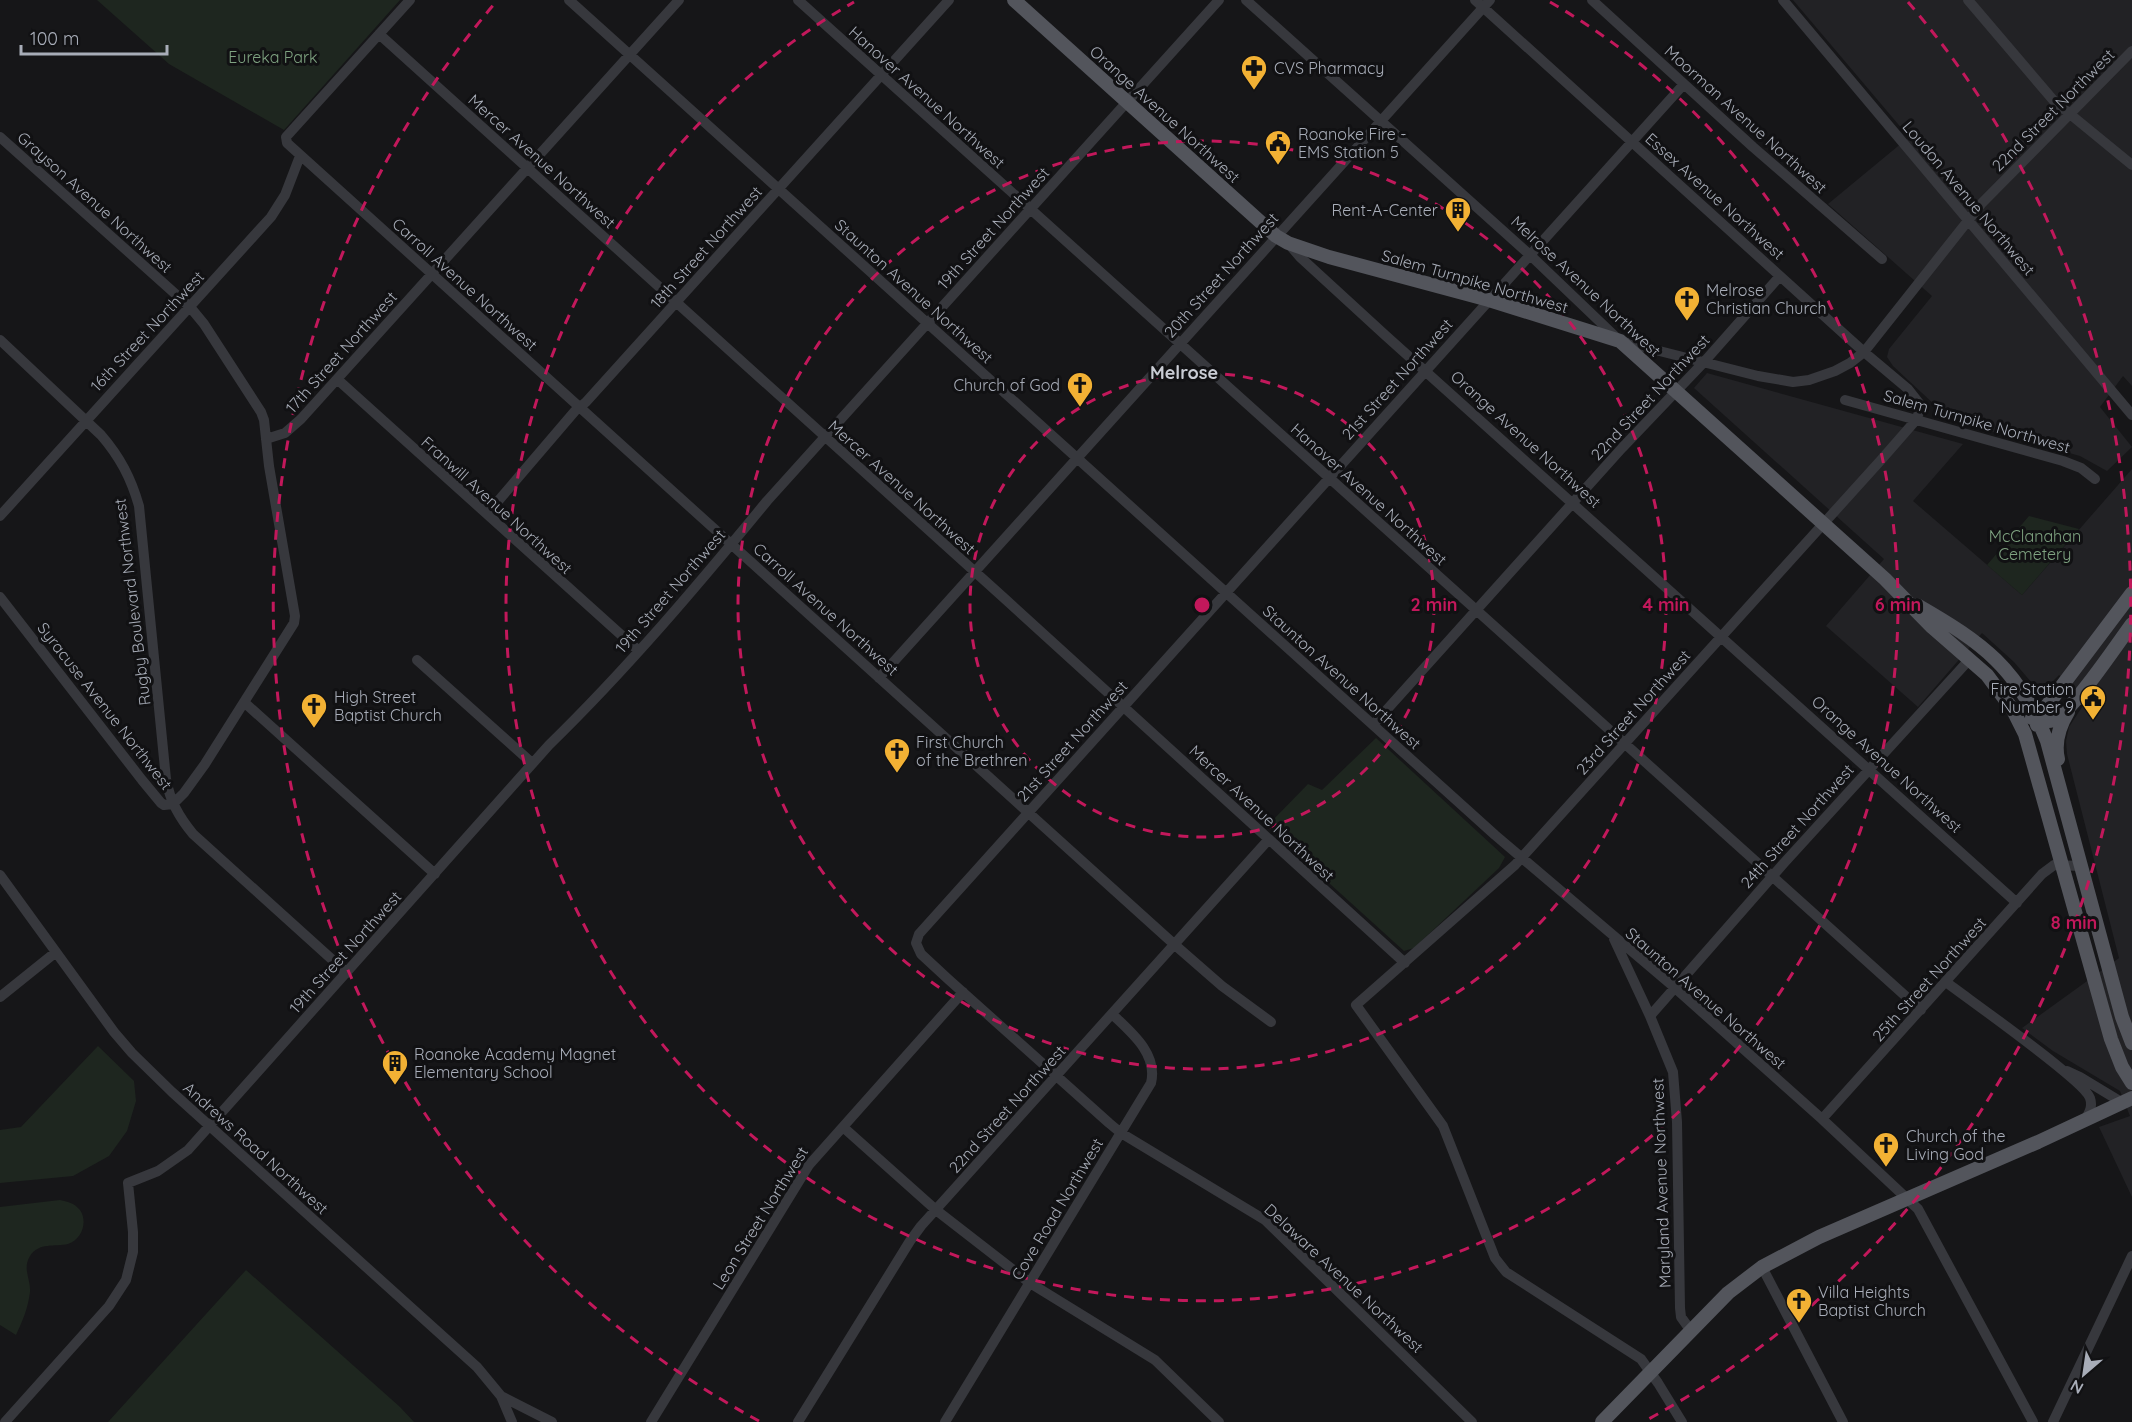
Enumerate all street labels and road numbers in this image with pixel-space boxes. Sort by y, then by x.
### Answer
street label: Hanover Avenue Northwest [845,22,1009,172]
street label: Orange Avenue Northwest [1086,41,1244,187]
street label: Moorman Avenue Northwest [1661,41,1831,197]
street label: 22nd Street Northwest [1988,45,2118,175]
street label: Mercer Avenue Northwest [464,90,620,232]
street label: Loudon Avenue Northwest [1899,117,2039,279]
street label: Grayson Avenue Northwest [13,127,177,277]
street label: Essex Avenue Northwest [1641,128,1789,264]
street label: 19th Street Northwest [933,163,1053,293]
street label: 18th Street Northwest [646,182,766,312]
street label: 20th Street Northwest [1160,208,1282,342]
street label: Melrose Avenue Northwest [1507,211,1665,361]
street label: Carroll Avenue Northwest [388,213,542,355]
street label: Staunton Avenue Northwest [831,215,997,367]
street label: Salem Turnpike Northwest [1379,245,1571,317]
street label: 16th Street Northwest [86,267,208,395]
street label: 17th Street Northwest [281,287,401,417]
street label: 21st Street Northwest [1337,314,1457,444]
street label: 22nd Street Northwest [1586,330,1714,464]
street label: Orange Avenue Northwest [1447,366,1605,512]
street label: Salem Turnpike Northwest [1881,385,2073,457]
street label: Mercer Avenue Northwest [824,416,980,558]
street label: Hanover Avenue Northwest [1287,419,1451,569]
street label: Franwill Avenue Northwest [417,432,577,578]
street label: Rugby Boulevard Northwest [109,497,155,707]
street label: 19th Street Northwest [611,525,729,657]
street label: Carroll Avenue Northwest [749,538,903,680]
street label: Staunton Avenue Northwest [1259,601,1425,753]
street label: Syracuse Avenue Northwest [33,618,177,794]
street label: 23rd Street Northwest [1572,645,1694,779]
street label: 21st Street Northwest [1012,676,1132,806]
street label: Orange Avenue Northwest [1808,691,1966,837]
street label: Mercer Avenue Northwest [1185,741,1339,885]
street label: 24th Street Northwest [1736,760,1858,892]
street label: 19th Street Northwest [285,887,405,1017]
street label: 25th Street Northwest [1868,913,1990,1045]
street label: Staunton Avenue Northwest [1622,923,1790,1073]
street label: 22nd Street Northwest [944,1041,1070,1177]
street label: Andrews Road Northwest [179,1078,333,1218]
street label: Maryland Avenue Northwest [1647,1078,1675,1288]
street label: Cove Road Northwest [1007,1134,1107,1284]
street label: Leon Street Northwest [708,1143,812,1293]
street label: Delaware Avenue Northwest [1260,1199,1428,1357]

